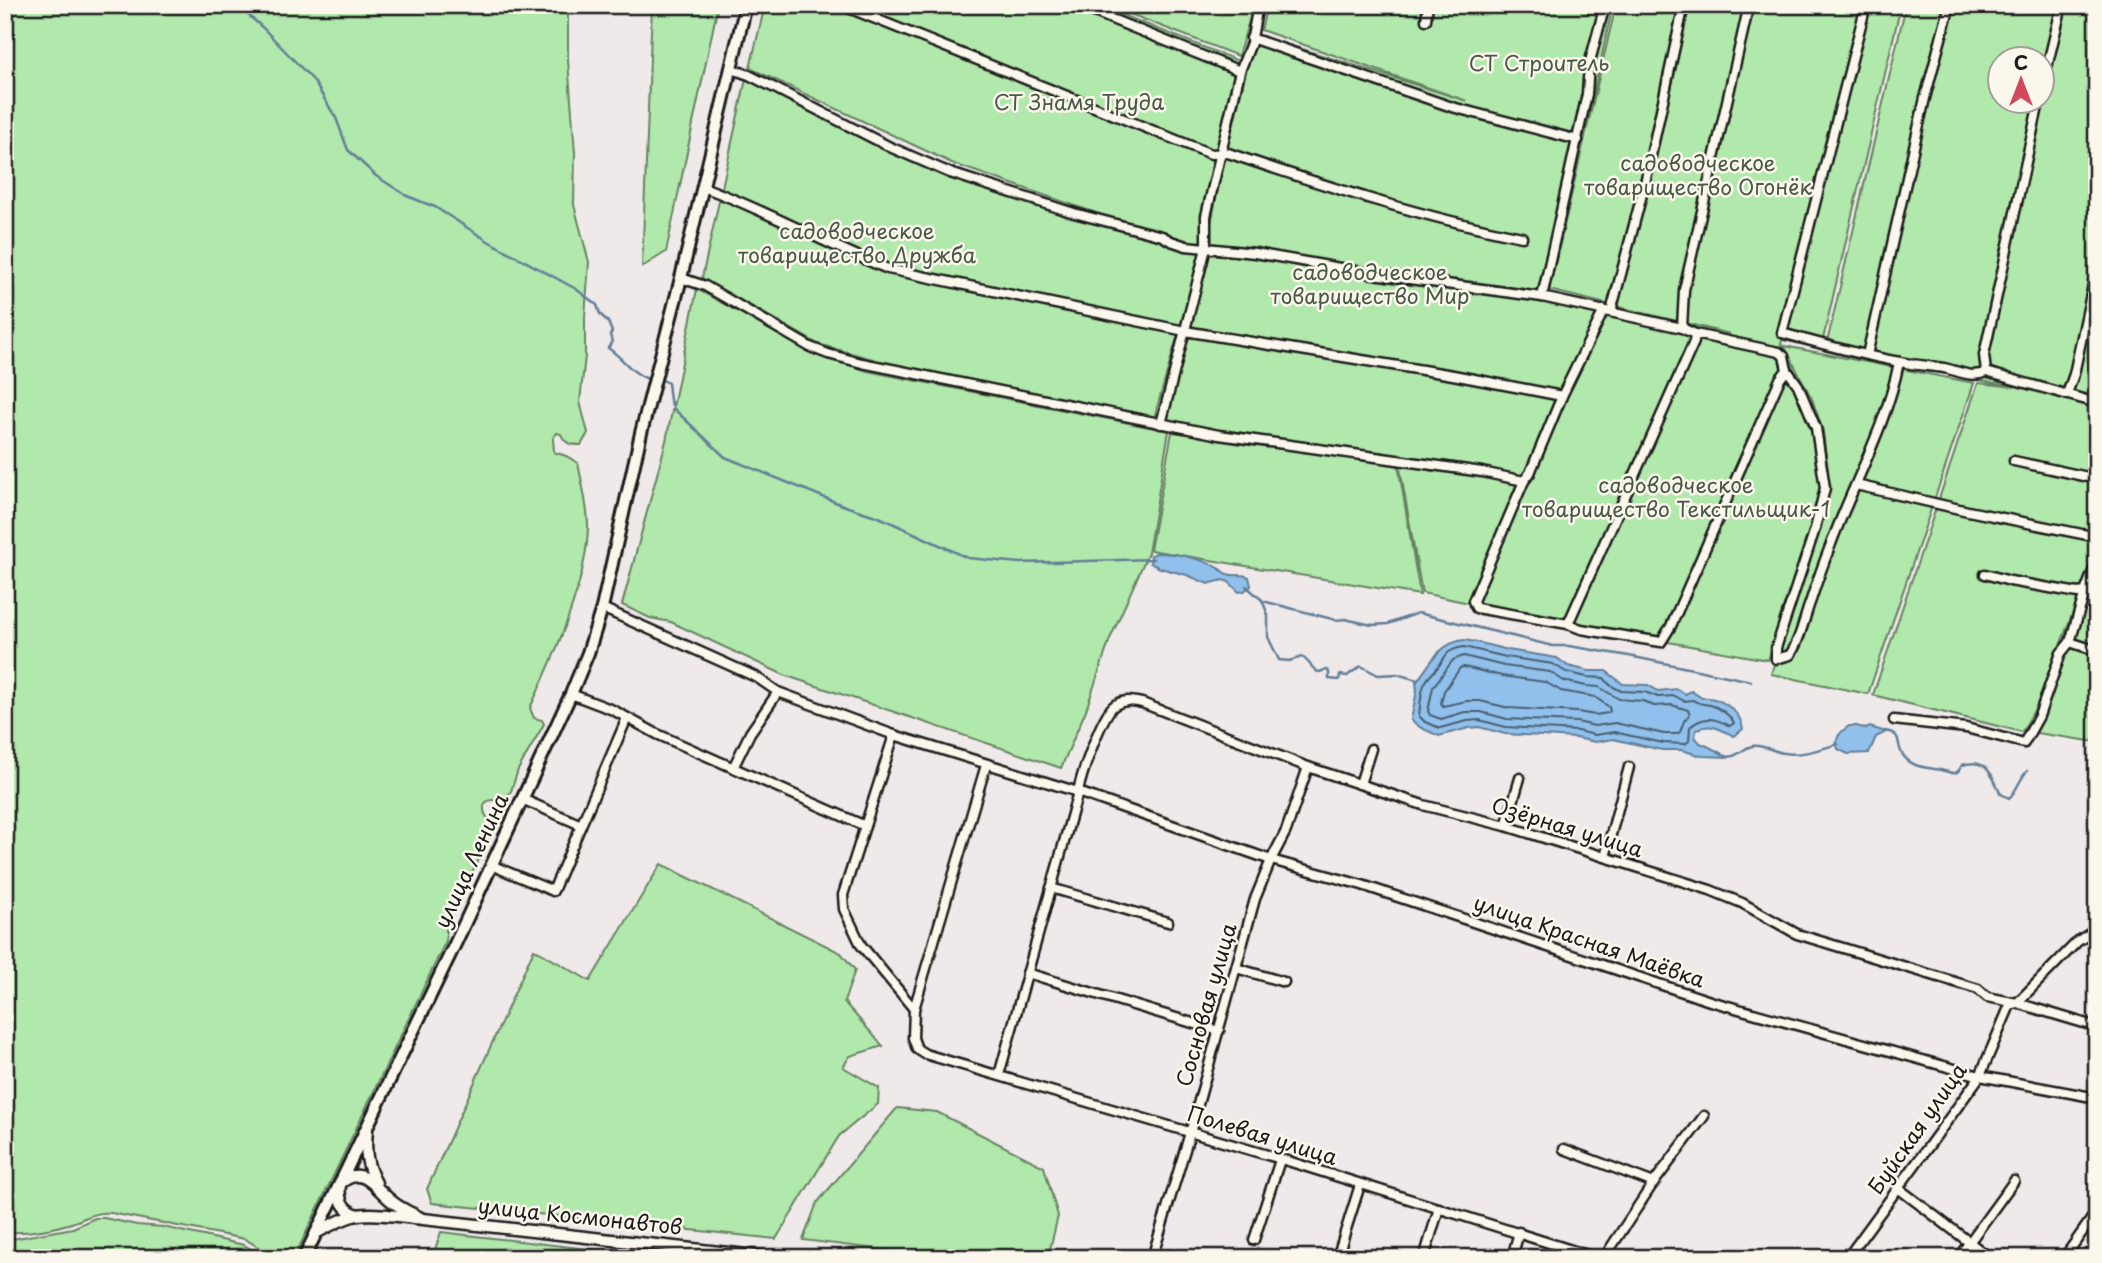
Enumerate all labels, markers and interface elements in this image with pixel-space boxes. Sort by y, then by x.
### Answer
park label: СТ Строитель [1469,46,1609,78]
north arrow [1986,46,2056,116]
text: С [2014,48,2028,76]
park label: СТ Знамя Труда [994,85,1164,117]
park label: садоводческое товарищество Огонёк [1584,146,1812,202]
park label: садоводческое товарищество Дружба [738,214,977,270]
park label: садоводческое товарищество Мир [1271,255,1469,311]
park label: садоводческое товарищество Текстильщик-1 [1522,468,1830,524]
street label: улица Ленина [425,787,516,933]
street label: Озёрная улица [1488,788,1648,865]
street label: улица Красная Маёвка [1470,885,1710,995]
street label: Сосновая улица [1166,918,1244,1090]
street label: Буйская улица [1859,1055,1974,1200]
street label: Полевая улица [1184,1096,1342,1172]
street label: улица Космонавтов [476,1188,684,1242]

